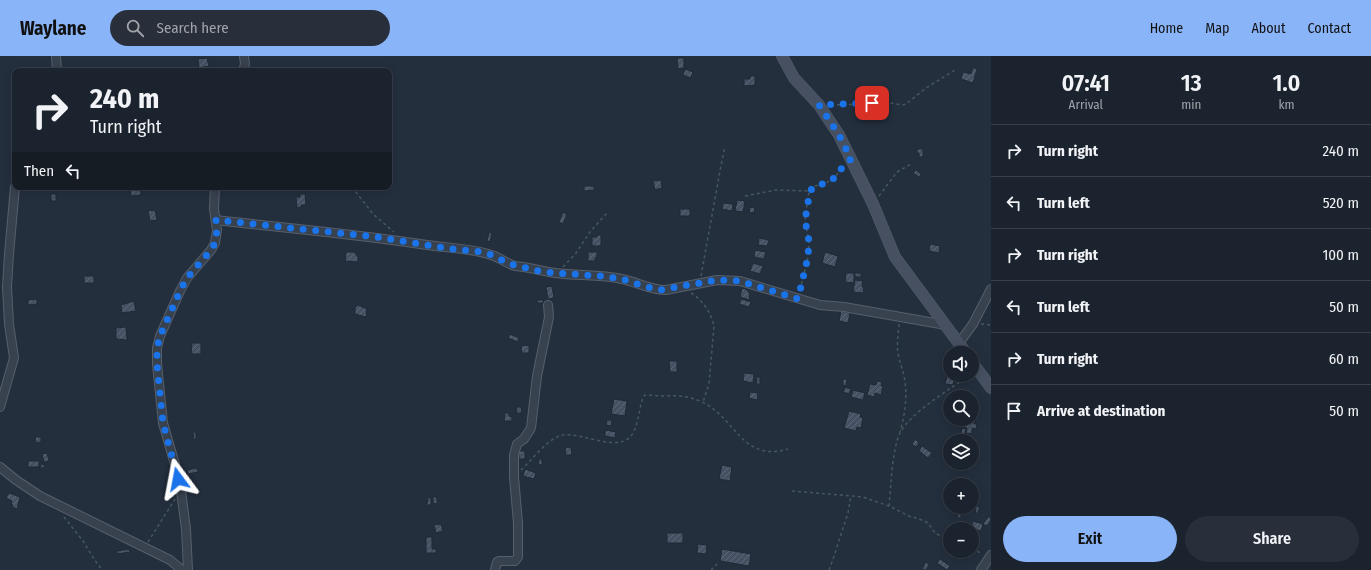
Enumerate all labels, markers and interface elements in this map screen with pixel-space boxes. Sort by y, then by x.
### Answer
search box [110,10,390,46]
text: Waylane [20,17,86,40]
icon: search [124,17,146,39]
text: Search here [156,19,229,37]
text: Home [1150,20,1183,37]
text: Map [1205,20,1229,37]
text: About [1251,20,1286,37]
text: Contact [1308,20,1351,37]
text: 07:41 [1062,69,1110,97]
text: 13 [1181,69,1202,97]
text: 1.0 [1272,69,1300,97]
text: 240 m [90,82,159,115]
icon: right [24,84,76,136]
pin [855,86,889,120]
icon: arrive [861,92,883,114]
text: Arrival [1069,97,1103,112]
text: min [1181,97,1201,112]
text: km [1278,97,1294,112]
text: Turn right [90,116,162,138]
icon: right [1003,140,1025,162]
text: Turn right [1037,142,1098,160]
text: 240 m [1323,142,1359,160]
icon: left [62,160,84,182]
text: Then [24,162,54,180]
icon: left [1003,192,1025,214]
text: Turn left [1037,194,1090,212]
text: 520 m [1323,194,1359,212]
icon: right [1003,244,1025,266]
text: Turn right [1037,246,1098,264]
text: 100 m [1322,246,1359,264]
icon: left [1003,296,1025,318]
text: Turn left [1037,298,1090,316]
text: 50 m [1329,298,1359,316]
map controls [943,346,979,558]
button: sound [943,346,979,382]
icon: right [1003,348,1025,370]
text: Turn right [1037,350,1098,368]
text: 60 m [1329,350,1359,368]
button: search [943,390,979,426]
icon: arrive [1003,400,1025,422]
text: Arrive at destination [1037,402,1165,420]
text: 50 m [1329,402,1359,420]
button: layers [943,434,979,470]
position arrow [157,458,199,500]
button: + [943,478,979,514]
button: Exit [1003,516,1177,562]
button: Share [1185,516,1359,562]
button: − [943,522,979,558]

